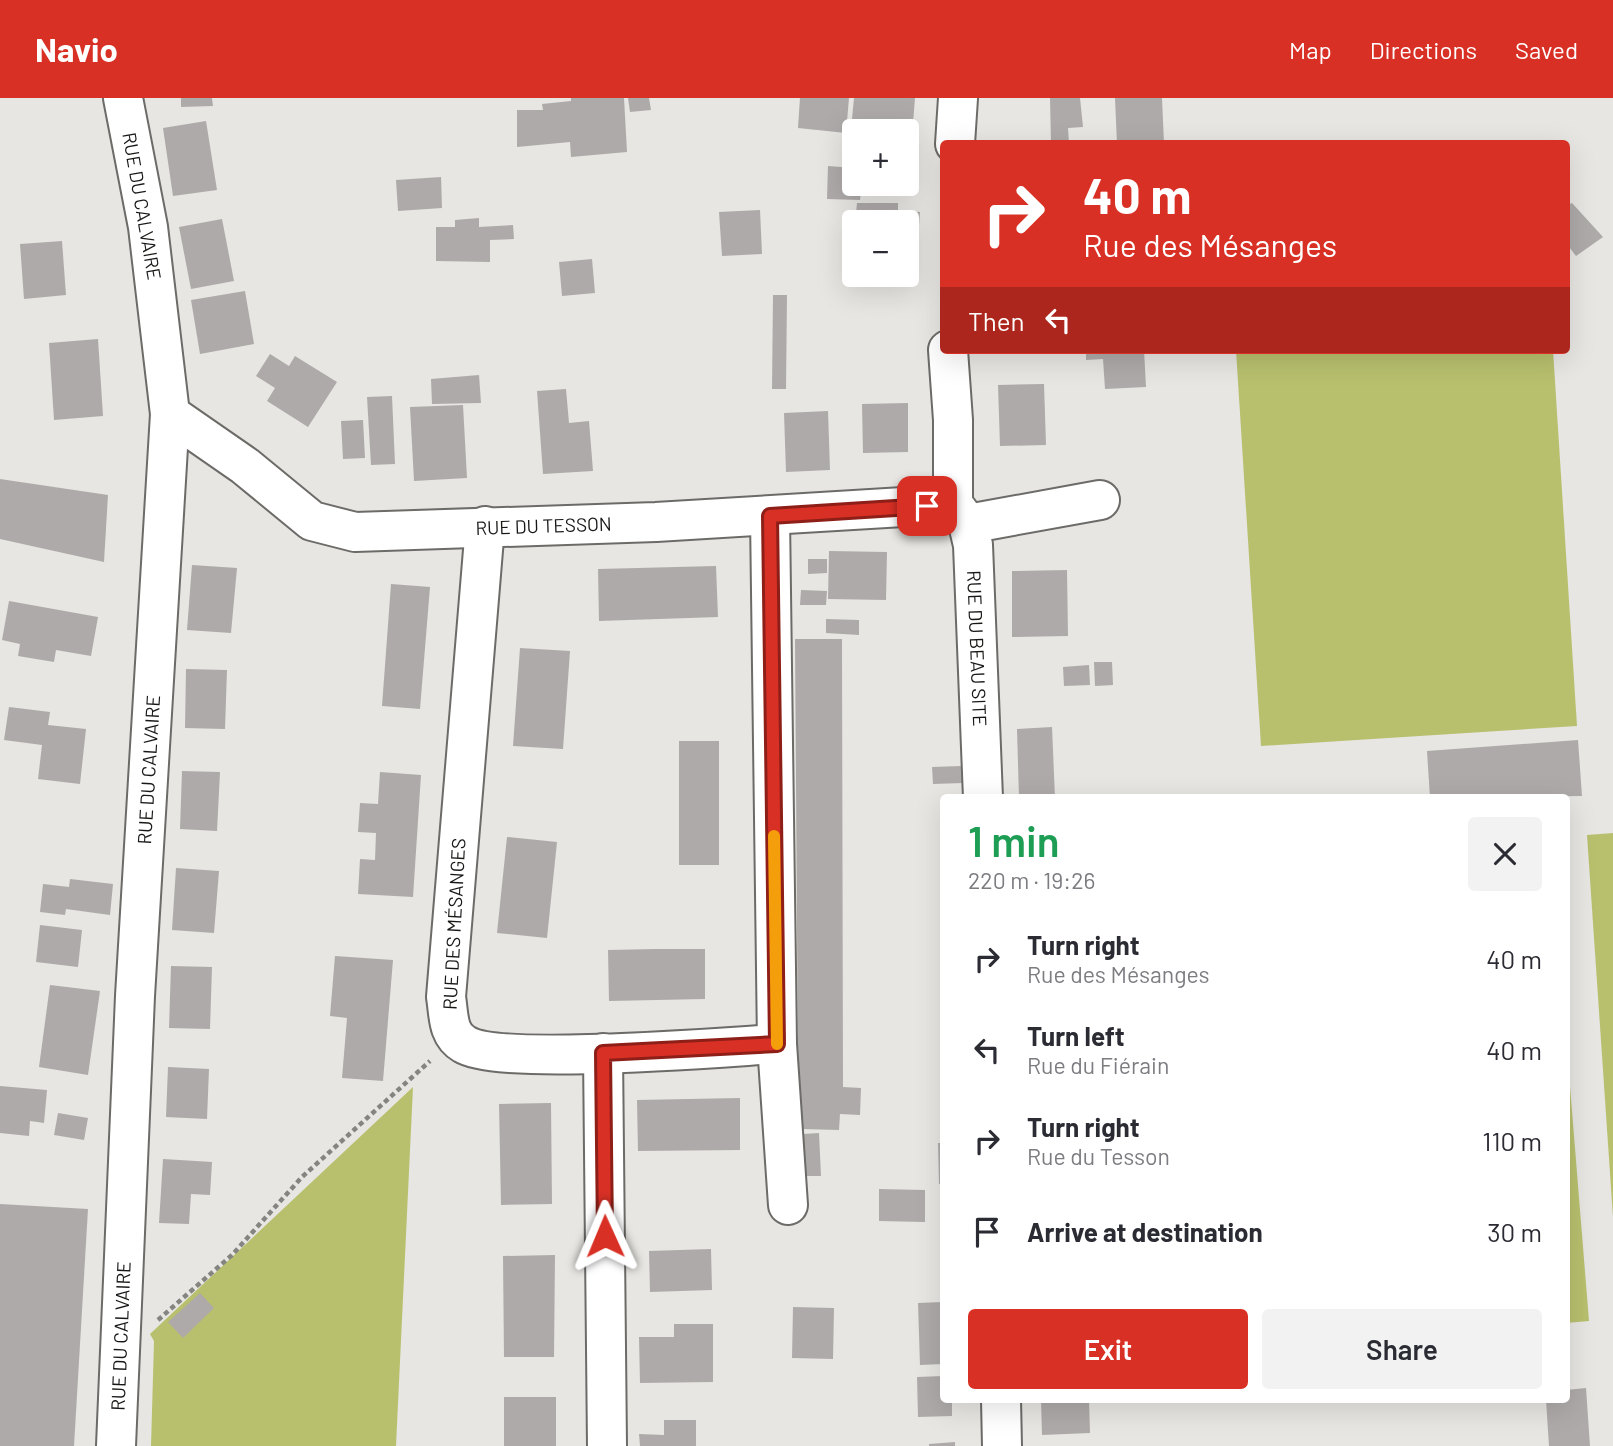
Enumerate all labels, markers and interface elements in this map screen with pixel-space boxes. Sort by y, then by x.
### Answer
text: Navio [35,29,118,69]
text: Map [1289,35,1332,64]
text: Directions [1370,35,1477,64]
text: Saved [1515,35,1578,64]
map controls [842,119,919,287]
button: + [842,119,919,196]
street label: RUE DU CALVAIRE [118,130,167,281]
text: 40 m [1083,165,1191,224]
icon: right [968,168,1059,259]
button: − [842,210,919,287]
text: Rue des Mésanges [1083,225,1337,263]
icon: left [1039,301,1077,339]
text: Then [968,305,1025,336]
pin [897,476,957,536]
icon: arrive [908,487,946,525]
street label: RUE DU TESSON [475,511,612,539]
street label: RUE DU BEAU SITE [963,570,992,727]
street label: RUE DU CALVAIRE [132,694,164,845]
text: 1 min [968,815,1060,865]
button: close [1468,817,1542,891]
street label: RUE DES MÉSANGES [438,837,469,1011]
text: 220 m · 19:26 [968,866,1095,894]
text: Turn right [1027,929,1140,960]
icon: right [968,940,1006,978]
text: 40 m [1486,943,1542,974]
text: Rue des Mésanges [1027,960,1210,988]
text: Turn left [1027,1020,1125,1051]
icon: left [968,1031,1006,1069]
text: 40 m [1486,1034,1542,1065]
text: Rue du Fiérain [1027,1051,1169,1079]
text: Turn right [1027,1111,1140,1142]
icon: right [968,1122,1006,1160]
text: 110 m [1482,1125,1542,1156]
text: Rue du Tesson [1027,1142,1170,1170]
position arrow [568,1199,642,1273]
icon: arrive [968,1213,1006,1251]
text: Arrive at destination [1027,1216,1263,1247]
text: 30 m [1487,1216,1542,1247]
street label: RUE DU CALVAIRE [105,1261,135,1411]
button: Exit [968,1309,1248,1389]
button: Share [1262,1309,1542,1389]

